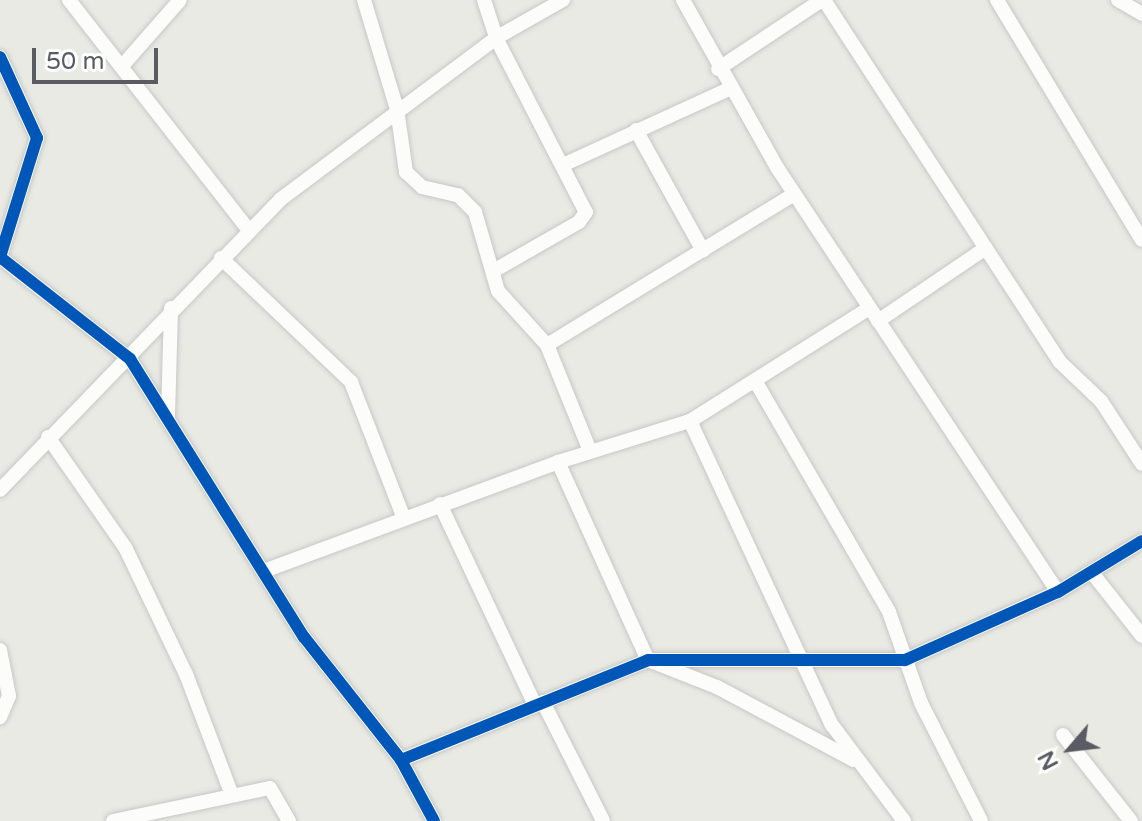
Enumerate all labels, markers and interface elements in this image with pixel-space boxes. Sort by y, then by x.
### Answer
scale bar [36,32,162,82]
text: 50 m [46,47,104,76]
north arrow [1030,709,1110,789]
text: N [1033,746,1064,774]

